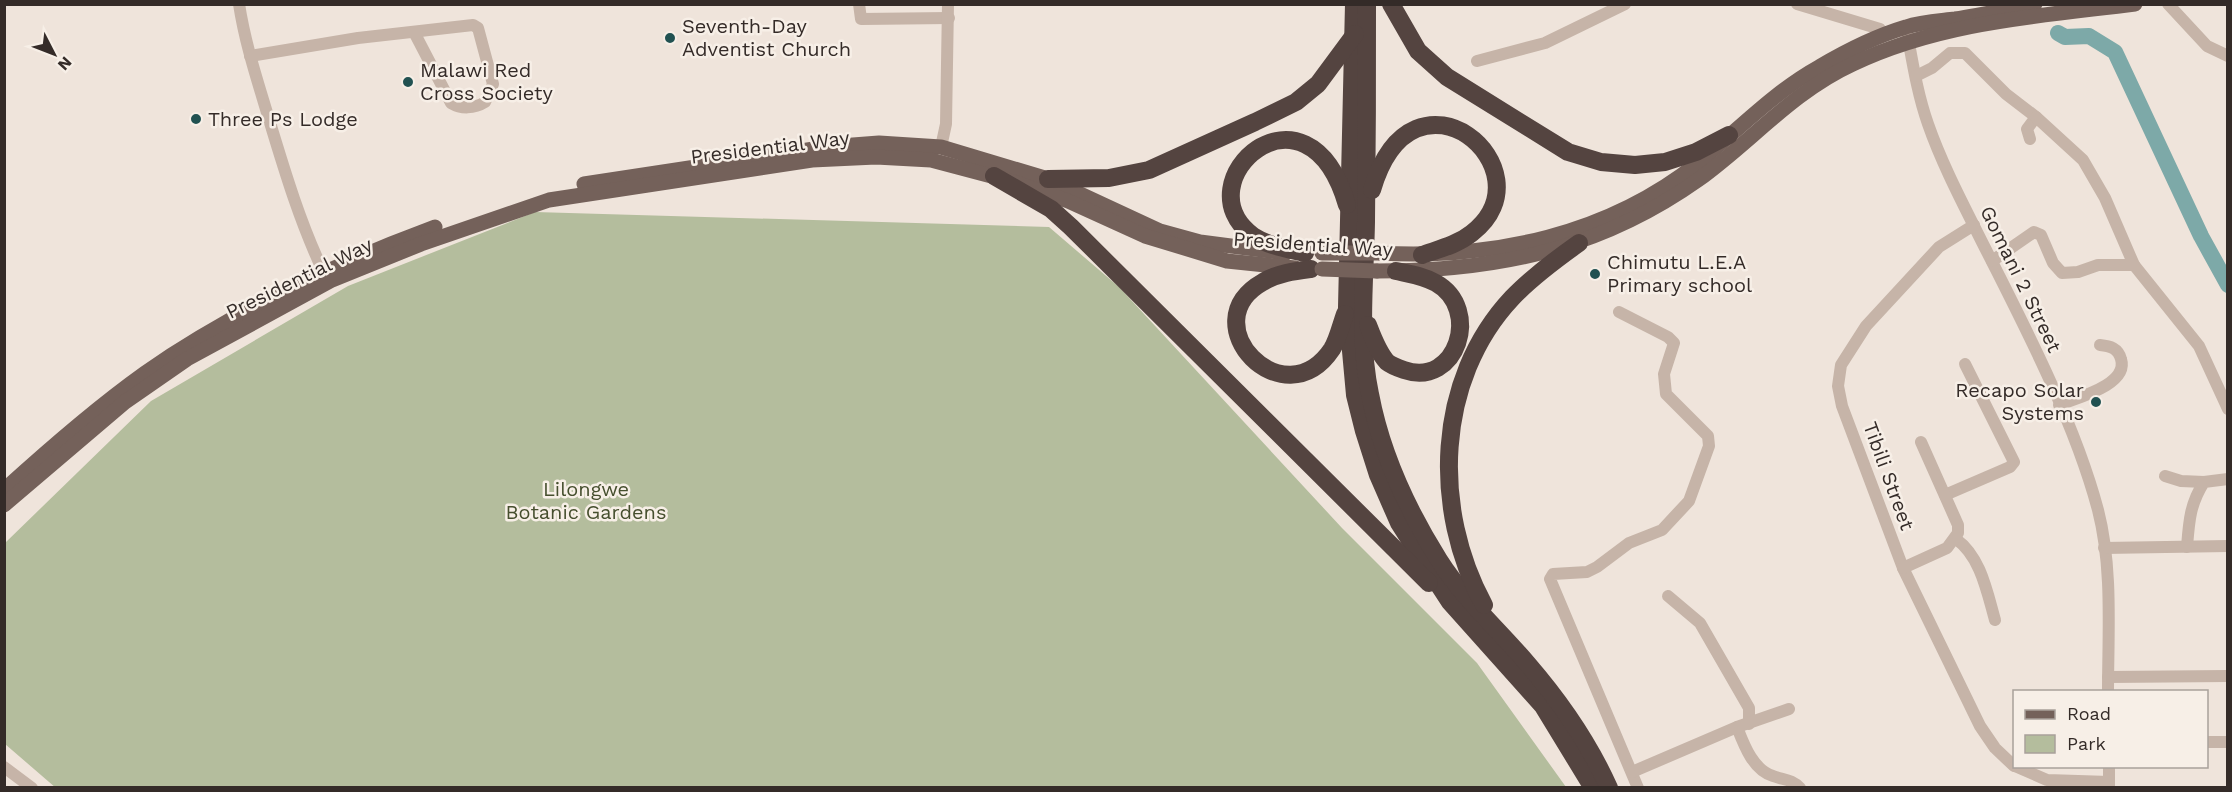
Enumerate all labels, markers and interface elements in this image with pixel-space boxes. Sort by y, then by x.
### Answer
place label: Seventh-Day Adventist Church [682,14,851,61]
north arrow [24,24,84,84]
marker: Seventh-Day Adventist Church [663,31,677,45]
text: N [54,53,76,74]
place label: Malawi Red Cross Society [420,58,553,105]
marker: Malawi Red Cross Society [401,75,415,89]
place label: Three Ps Lodge [208,107,358,131]
marker: Three Ps Lodge [189,112,203,126]
street label: Presidential Way [689,125,852,169]
street label: Gomani 2 Street [1975,202,2067,357]
street label: Presidential Way [1232,226,1394,262]
street label: Presidential Way [222,232,377,324]
place label: Chimutu L.E.A Primary school [1607,250,1752,297]
marker: Chimutu L.E.A Primary school [1588,267,1602,281]
place label: Recapo Solar Systems [1955,378,2084,425]
marker: Recapo Solar Systems [2089,395,2103,409]
street label: Tibili Street [1858,419,1920,534]
park label: Lilongwe Botanic Gardens [506,477,666,524]
legend [2013,690,2208,768]
text: Road [2067,703,2111,724]
text: Park [2067,733,2106,754]

